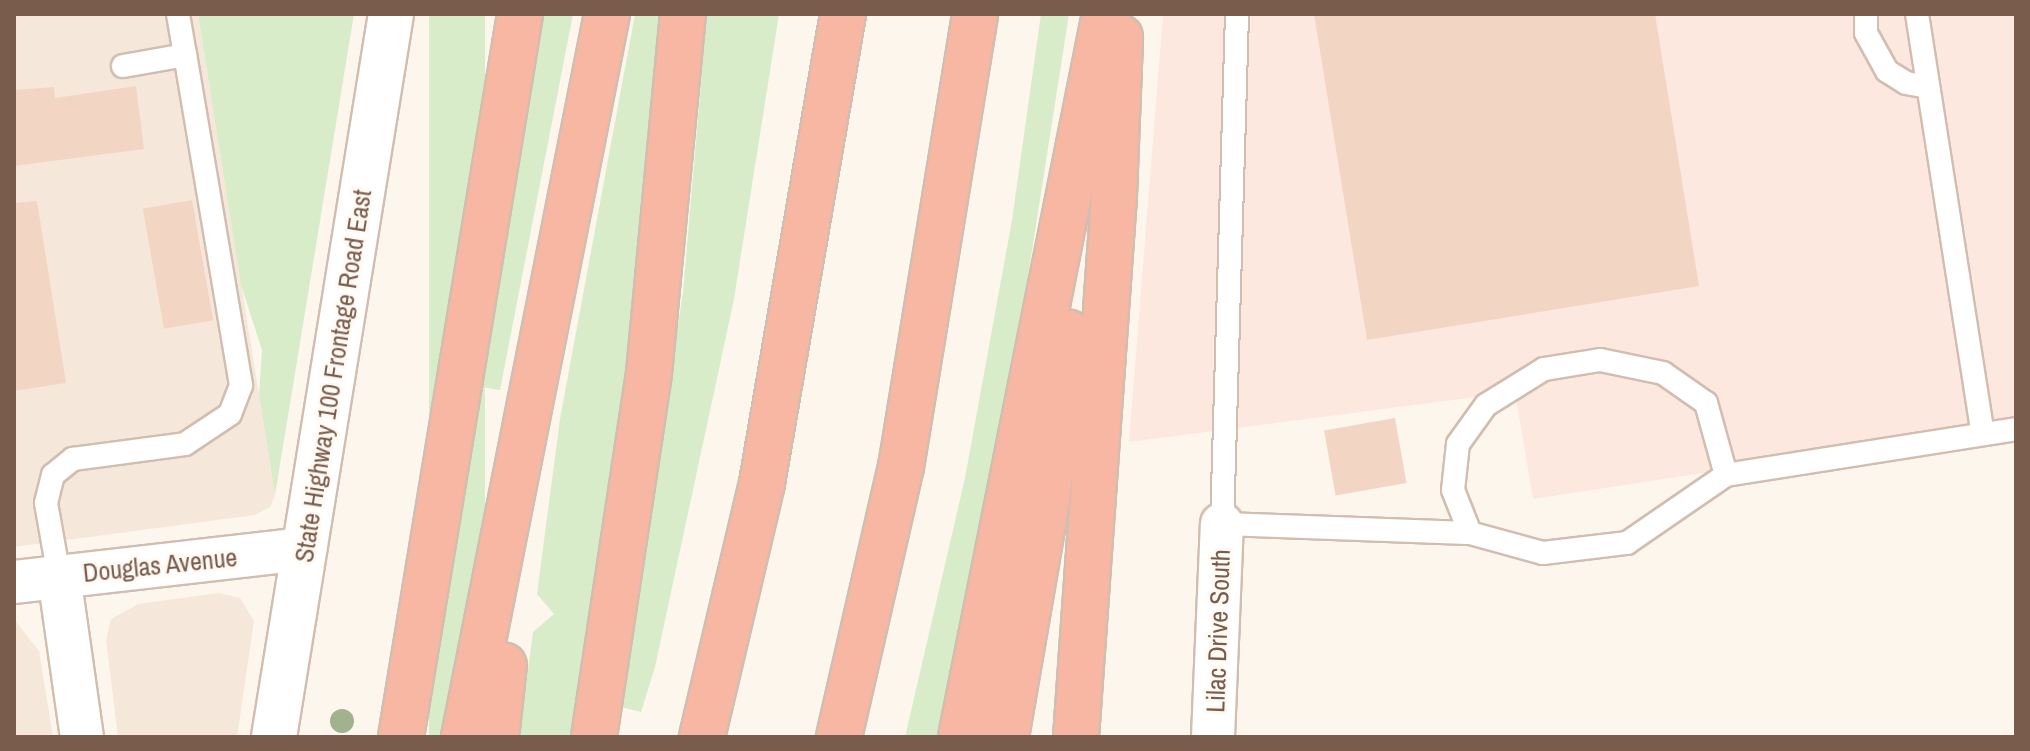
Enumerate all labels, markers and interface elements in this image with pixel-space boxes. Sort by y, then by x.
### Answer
street label: State Highway 100 Frontage Road East [288,187,378,565]
street label: Douglas Avenue [81,541,239,589]
street label: Lilac Drive South [1200,549,1236,713]

